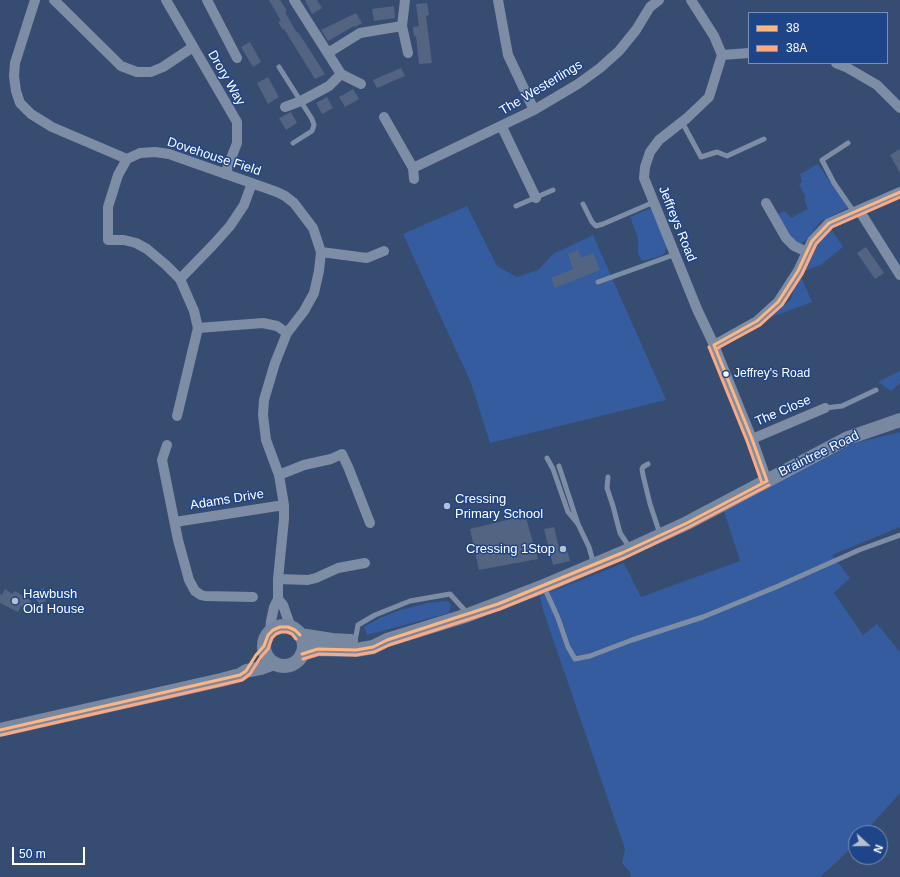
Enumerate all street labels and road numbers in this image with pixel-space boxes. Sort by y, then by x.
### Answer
street label: Drory Way [204,48,248,108]
street label: The Westerlings [497,57,585,119]
street label: Dovehouse Field [165,135,263,179]
street label: Jeffreys Road [655,184,699,264]
street label: The Close [753,392,813,430]
street label: Braintree Road [776,428,862,480]
street label: Adams Drive [189,486,265,514]

